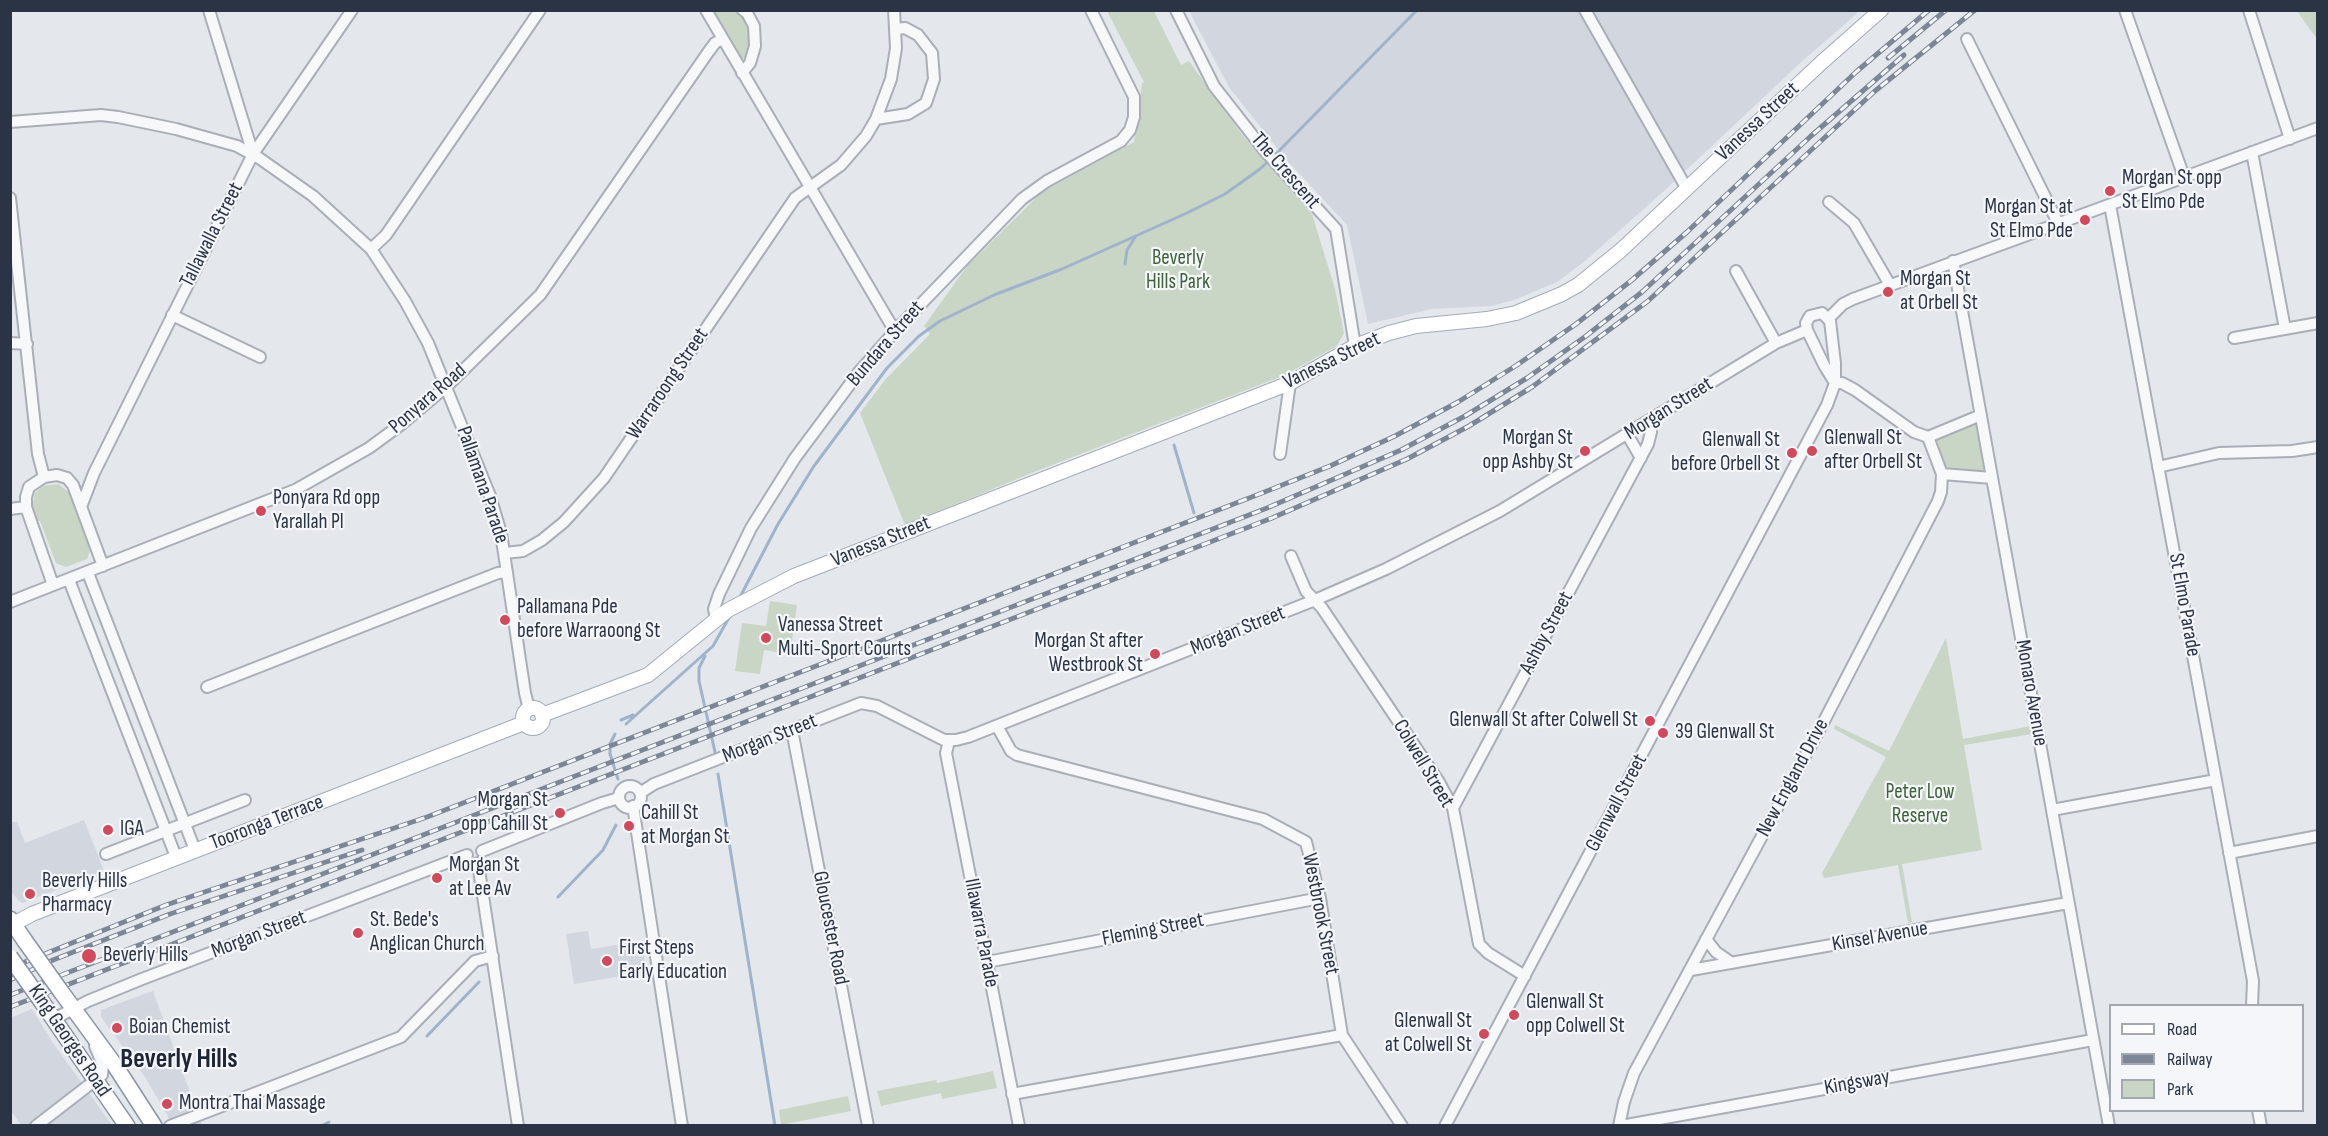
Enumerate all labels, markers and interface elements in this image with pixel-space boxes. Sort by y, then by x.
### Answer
street label: Vanessa Street [1711,77,1805,167]
street label: The Crescent [1245,128,1325,214]
place label: Morgan St opp St Elmo Pde [2122,166,2222,216]
street label: Tallawalla Street [175,178,249,292]
marker: Morgan St opp St Elmo Pde [2103,184,2117,198]
place label: Morgan St at St Elmo Pde [1985,195,2073,245]
marker: Morgan St at St Elmo Pde [2078,213,2092,227]
park label: Beverly Hills Park [1146,246,1210,296]
place label: Morgan St at Orbell St [1900,267,1978,317]
marker: Morgan St at Orbell St [1881,285,1895,299]
street label: Bundara Street [842,296,930,392]
street label: Warraroong Street [621,323,715,445]
street label: Vanessa Street [1279,327,1385,395]
street label: Ponyara Road [384,358,472,440]
street label: Morgan Street [1620,372,1718,446]
street label: Pallamana Parade [450,423,514,547]
place label: Morgan St opp Ashby St [1483,426,1573,476]
place label: Glenwall St after Orbell St [1824,426,1922,476]
place label: Glenwall St before Orbell St [1671,428,1780,478]
marker: Morgan St opp Ashby St [1578,444,1592,458]
marker: Glenwall St after Orbell St [1805,444,1819,458]
marker: Glenwall St before Orbell St [1785,446,1799,460]
place label: Ponyara Rd opp Yarallah Pl [273,486,380,536]
marker: Ponyara Rd opp Yarallah Pl [254,504,268,518]
street label: Vanessa Street [828,511,934,573]
street label: St Elmo Parade [2163,551,2205,659]
street label: Ashby Street [1515,587,1579,679]
place label: Pallamana Pde before Warraoong St [517,595,660,645]
street label: Morgan Street [1187,601,1289,661]
marker: Pallamana Pde before Warraoong St [498,613,512,627]
place label: Vanessa Street Multi-Sport Courts [778,613,911,663]
place label: Morgan St after Westbrook St [1034,629,1143,679]
marker: Vanessa Street Multi-Sport Courts [759,631,773,645]
street label: Monaro Avenue [2009,638,2053,748]
marker: Morgan St after Westbrook St [1148,647,1162,661]
place label: Glenwall St after Colwell St [1449,708,1638,734]
street label: Morgan Street [719,709,821,769]
marker: Glenwall St after Colwell St [1643,714,1657,728]
street label: Colwell Street [1387,715,1459,813]
street label: New England Drive [1751,715,1835,841]
place label: 39 Glenwall St [1675,720,1774,746]
marker: 39 Glenwall St [1656,726,1670,740]
street label: Glenwall Street [1581,750,1653,856]
park label: Peter Low Reserve [1885,780,1955,830]
place label: Morgan St opp Cahill St [461,788,548,838]
street label: Tooronga Terrace [207,790,327,856]
place label: Cahill St at Morgan St [641,801,729,851]
marker: Morgan St opp Cahill St [553,806,567,820]
place label: IGA [120,817,144,843]
marker: Cahill St at Morgan St [622,819,636,833]
marker: IGA [101,823,115,837]
street label: Westbrook Street [1296,851,1344,977]
place label: Morgan St at Lee Av [449,853,520,903]
place label: Beverly Hills Pharmacy [42,869,127,919]
street label: Gloucester Road [807,869,853,987]
marker: Morgan St at Lee Av [430,871,444,885]
street label: Illawarra Parade [958,876,1004,990]
marker: Beverly Hills Pharmacy [23,887,37,901]
street label: Morgan Street [208,905,310,965]
place label: St. Bede's Anglican Church [370,908,485,958]
street label: Fleming Street [1100,908,1206,952]
street label: Kinsel Avenue [1830,916,1930,958]
marker: St. Bede's Anglican Church [351,926,365,940]
place label: First Steps Early Education [619,936,727,986]
place label: Beverly Hills [103,943,188,969]
marker: Beverly Hills [80,947,98,965]
marker: First Steps Early Education [600,954,614,968]
street label: King Georges Road [22,980,116,1102]
place label: Glenwall St opp Colwell St [1526,990,1625,1040]
legend [2109,1004,2304,1112]
marker: Glenwall St opp Colwell St [1507,1008,1521,1022]
place label: Glenwall St at Colwell St [1385,1009,1472,1059]
place label: Boian Chemist [129,1015,230,1041]
text: Road [2167,1019,2197,1040]
marker: Boian Chemist [110,1021,124,1035]
marker: Glenwall St at Colwell St [1477,1027,1491,1041]
district label: Beverly Hills [120,1044,238,1076]
text: Railway [2167,1049,2212,1070]
street label: Kingsway [1822,1065,1892,1101]
text: Park [2167,1079,2193,1100]
place label: Montra Thai Massage [179,1091,326,1117]
marker: Montra Thai Massage [160,1097,174,1111]

